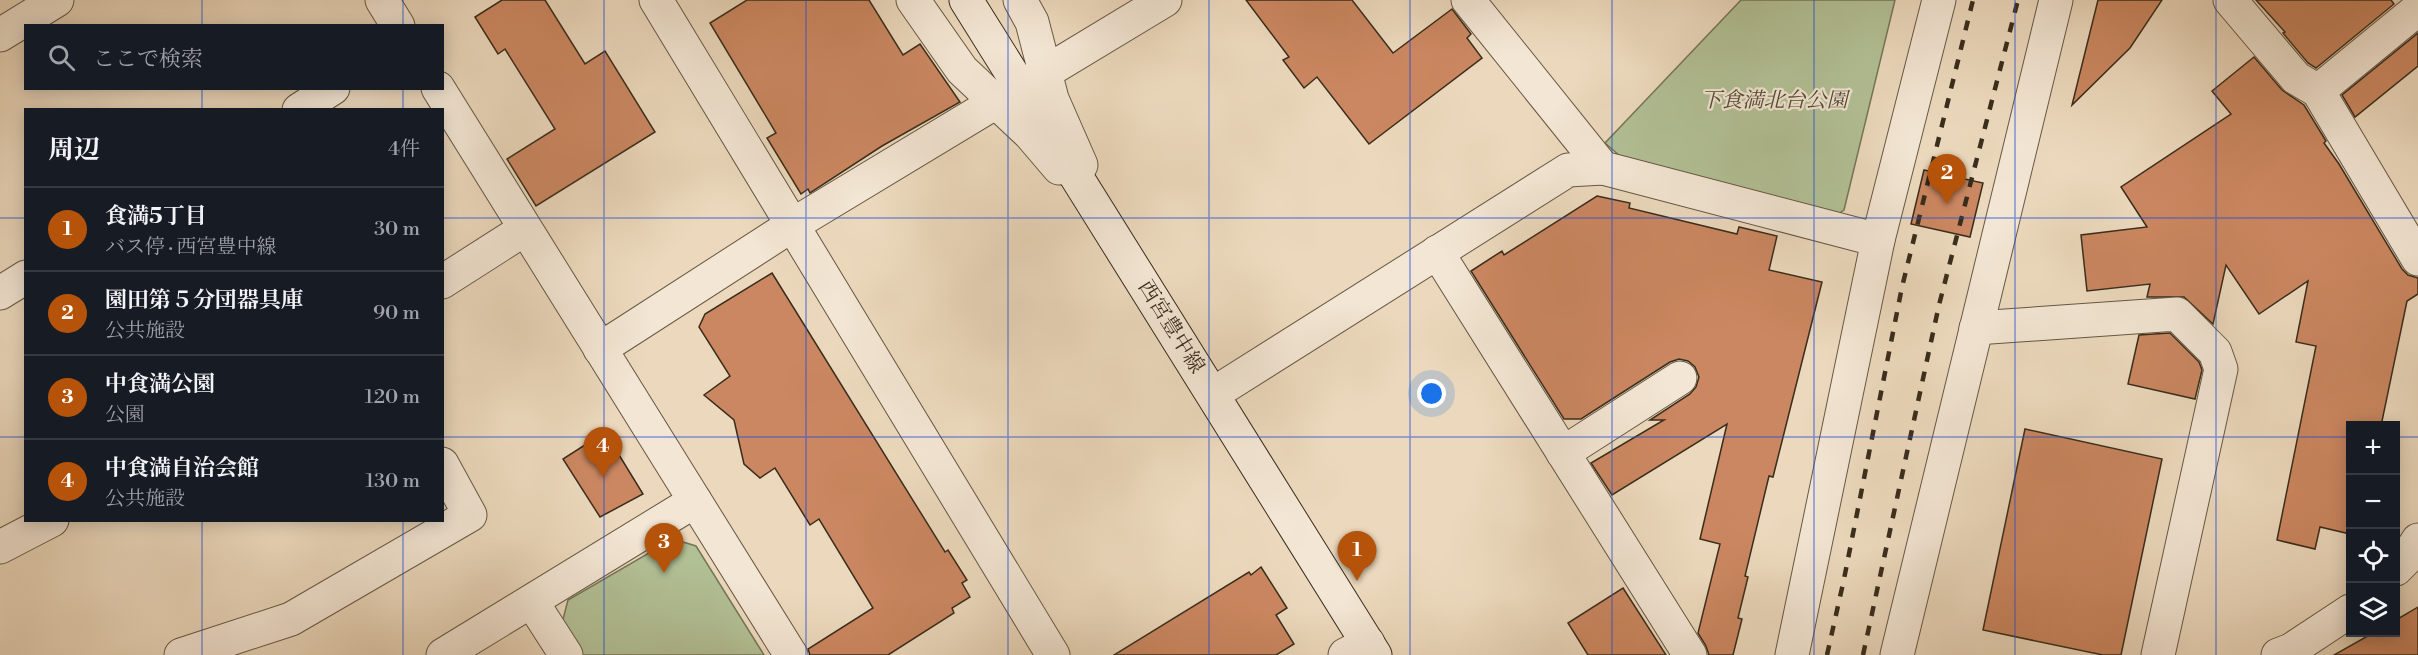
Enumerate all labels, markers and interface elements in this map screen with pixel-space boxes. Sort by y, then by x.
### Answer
search box [24,24,444,90]
icon: search [45,41,78,74]
text: ここで検索 [93,46,203,73]
park label: 下食満北台公園 [1701,88,1850,114]
text: 周辺 [48,134,100,166]
text: 4件 [388,137,420,162]
pin: 2 [1928,154,1966,204]
text: 食満5丁目 [105,203,207,230]
text: 1 [63,217,72,242]
text: 30 m [374,217,420,242]
text: バス停 · 西宮豊中線 [105,235,277,260]
street label: 西宮豊中線 [1132,276,1210,378]
text: 園田第５分団器具庫 [105,287,303,314]
text: 2 [61,301,74,326]
text: 90 m [373,301,420,326]
text: 公共施設 [105,319,185,344]
text: 中食満公園 [105,371,215,398]
your location [1417,379,1446,408]
text: 3 [61,385,74,410]
text: 120 m [365,385,420,410]
text: 公園 [105,403,145,428]
map controls [2346,421,2400,637]
button: + [2346,421,2400,475]
pin: 4 [584,428,622,477]
text: 中食満自治会館 [105,455,259,482]
text: 4 [61,469,74,494]
text: 130 m [365,469,420,494]
button: − [2346,475,2400,529]
text: 公共施設 [105,487,185,512]
pin: 3 [644,524,684,573]
button: locate [2346,529,2400,583]
pin: 1 [1338,532,1376,581]
button: layers [2346,583,2400,637]

